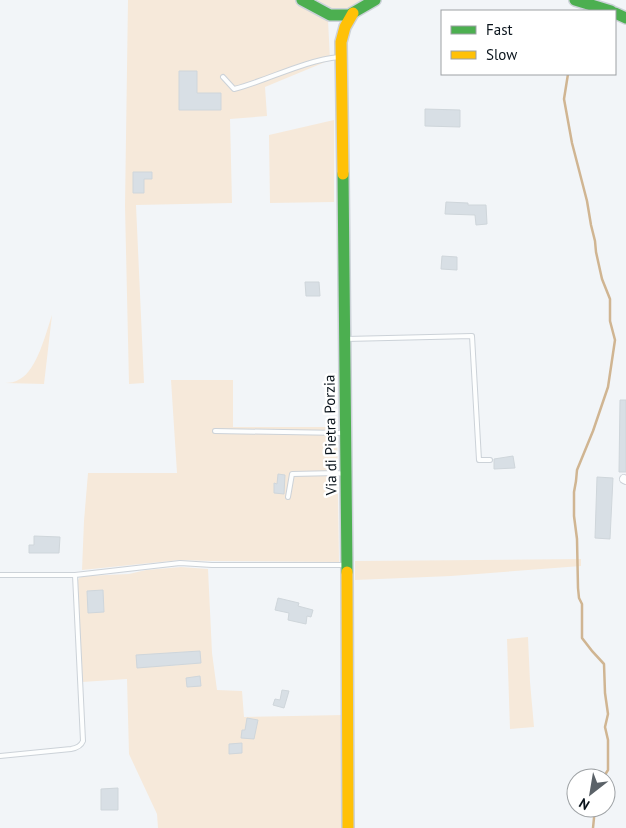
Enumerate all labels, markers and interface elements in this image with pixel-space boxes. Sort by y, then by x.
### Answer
legend [441,10,616,75]
text: Fast [486,20,513,39]
text: Slow [486,45,517,64]
street label: Via di Pietra Porzia [319,374,341,497]
north arrow [566,768,616,818]
text: N [576,794,593,814]

